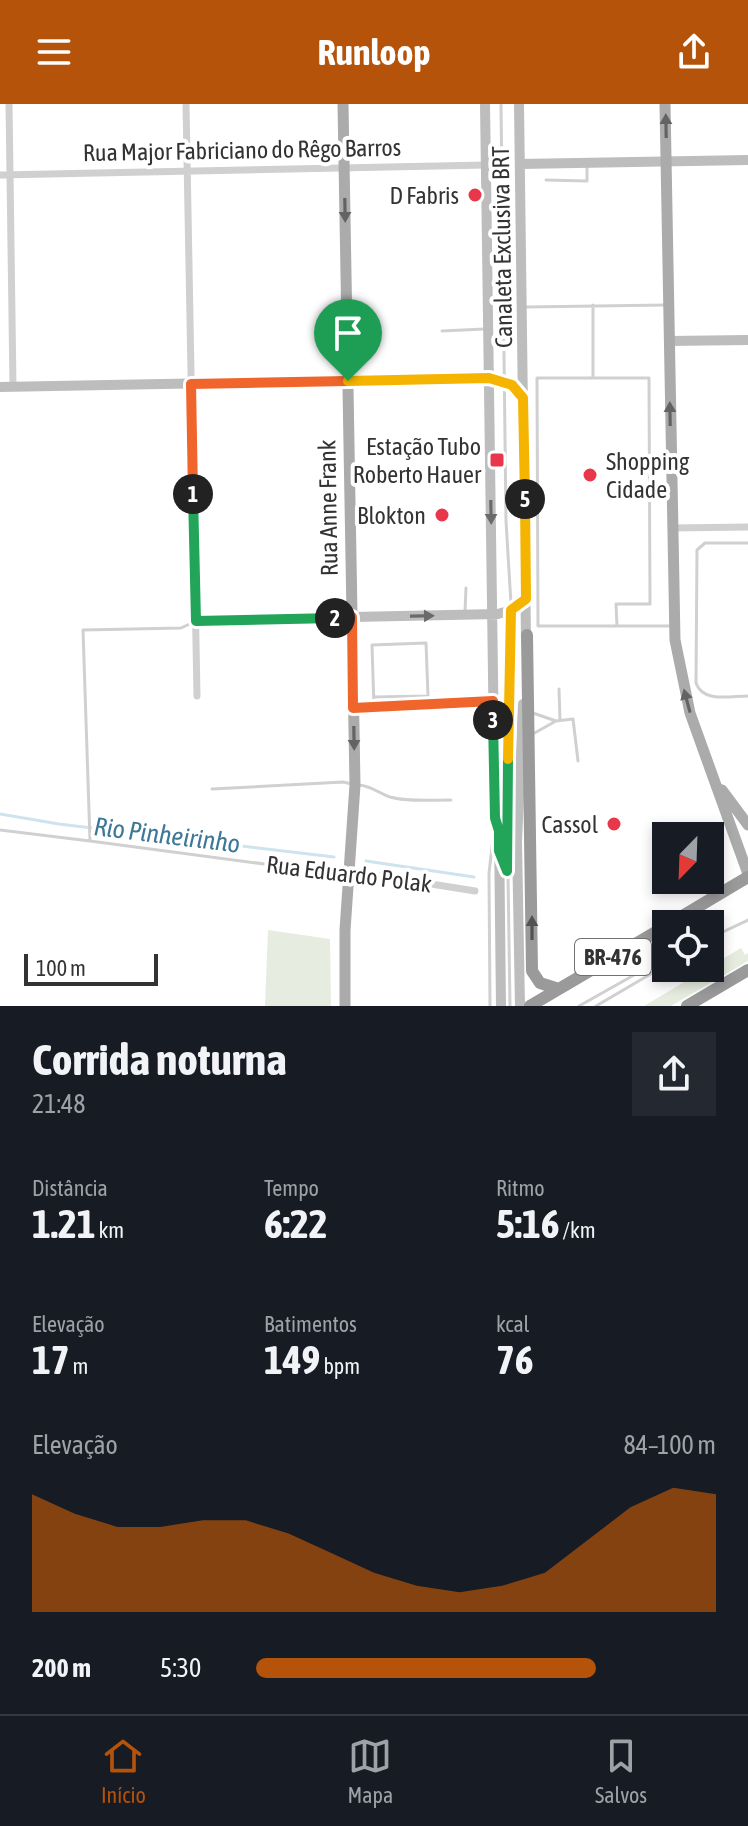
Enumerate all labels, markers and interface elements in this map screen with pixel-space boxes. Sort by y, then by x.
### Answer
icon: menu [32,30,76,74]
icon: share [672,30,716,74]
text: Runloop [318,31,430,73]
one-way arrow [659,113,672,138]
street label: Rua Major Fabriciano do Rêgo Barros [83,134,401,166]
street label: Canaleta Exclusiva BRT [487,145,517,348]
place label: D Fabris [389,182,459,209]
marker: D Fabris [466,186,484,204]
one-way arrow [339,198,351,223]
pin [314,299,382,381]
icon: arrive [326,311,370,355]
one-way arrow [664,401,676,426]
place label: Estação Tubo Roberto Hauer [353,433,482,488]
street label: Rua Anne Frank [313,439,343,576]
place label: Shopping Cidade [606,448,690,503]
marker: Estação Tubo Roberto Hauer [488,451,506,469]
marker: Shopping Cidade [581,466,599,484]
pin: 1 [173,474,213,514]
pin: 5 [505,479,545,519]
text: 1 [188,481,198,507]
text: 5 [520,486,530,512]
one-way arrow [484,500,497,525]
place label: Blokton [357,502,426,529]
marker: Blokton [433,506,451,524]
pin: 2 [315,598,355,638]
text: 2 [330,605,340,631]
one-way arrow [410,610,435,622]
one-way arrow [680,689,692,714]
pin: 3 [473,700,513,740]
text: 3 [488,707,498,733]
one-way arrow [348,726,360,751]
water label: Rio Pinheirinho [92,811,242,859]
place label: Cassol [541,811,599,838]
marker: Cassol [605,815,623,833]
north arrow [652,822,724,894]
map controls [652,822,724,982]
street label: Rua Eduardo Polak [265,850,434,898]
button: locate [652,910,724,982]
one-way arrow [526,915,538,940]
road number: BR-476 [575,939,651,975]
scale bar [24,950,158,986]
text: 100 m [36,955,86,981]
button: share [632,1032,716,1116]
text: Corrida noturna [32,1034,287,1084]
text: 21:48 [32,1089,86,1119]
text: Distância [32,1175,108,1201]
text: Tempo [264,1175,319,1201]
text: Ritmo [496,1175,545,1201]
text: 1.21 [32,1201,96,1246]
text: 6:22 [264,1201,328,1246]
text: 5:16 [496,1201,560,1246]
text: km [96,1217,124,1243]
text: /km [560,1217,596,1243]
text: Elevação [32,1311,105,1337]
text: Batimentos [264,1311,357,1337]
text: kcal [496,1311,529,1337]
text: 17 [32,1337,70,1382]
text: 149 [264,1337,320,1382]
text: 76 [496,1337,534,1382]
text: m [70,1353,88,1379]
text: bpm [320,1353,360,1379]
text: Elevação [32,1430,118,1460]
text: 84–100 m [624,1430,716,1460]
text: 200 m [32,1653,91,1683]
text: 5:30 [160,1653,201,1683]
tab: Início [101,1734,146,1808]
tab: Mapa [348,1734,393,1808]
tab: Salvos [595,1734,647,1808]

